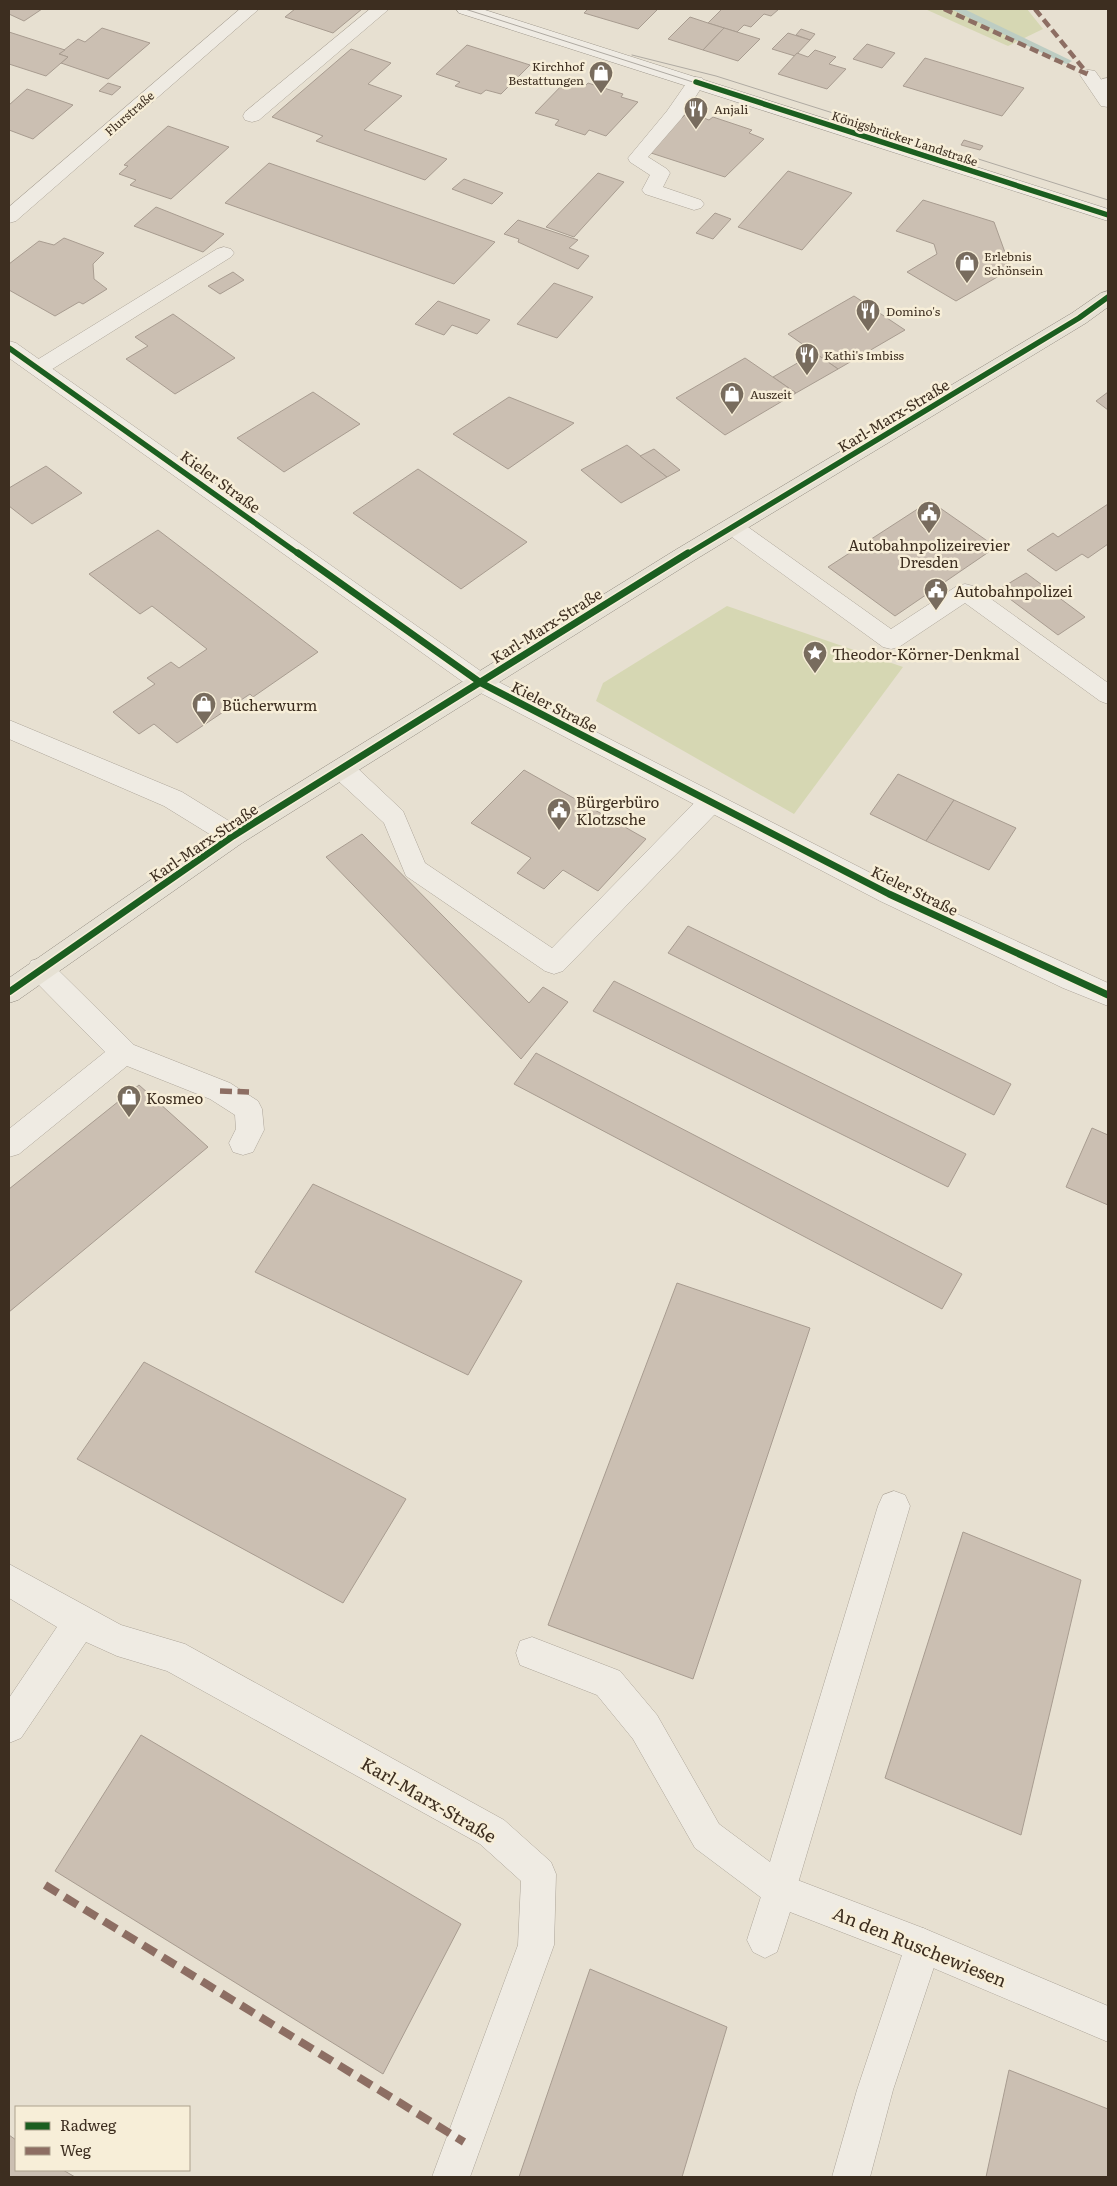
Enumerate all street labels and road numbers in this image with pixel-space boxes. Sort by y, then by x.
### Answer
street label: Flurstraße [100,86,158,140]
street label: Königsbrücker Landstraße [830,106,980,170]
street label: Karl-Marx-Straße [833,372,954,458]
street label: Kieler Straße [176,444,266,518]
street label: Karl-Marx-Straße [486,581,606,668]
street label: Kieler Straße [508,674,602,738]
street label: Karl-Marx-Straße [144,797,262,887]
street label: Kieler Straße [868,859,963,921]
street label: Karl-Marx-Straße [356,1749,502,1849]
street label: An den Ruschewiesen [829,1899,1011,1993]

